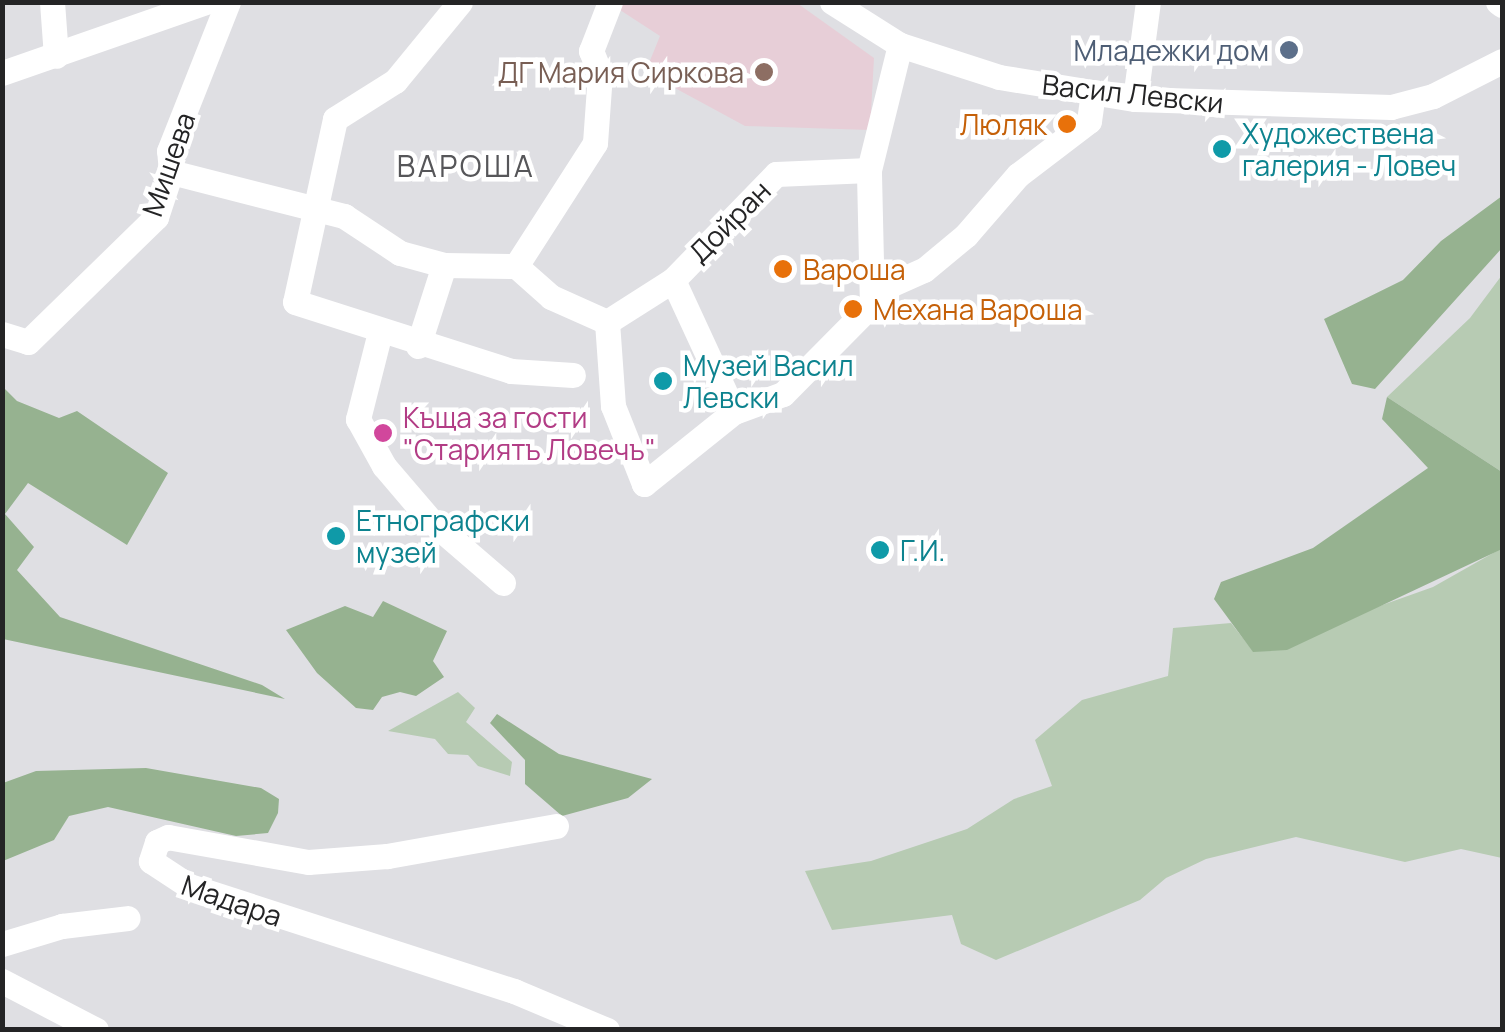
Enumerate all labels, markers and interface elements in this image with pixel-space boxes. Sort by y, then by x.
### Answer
place label: Младежки дом [1074,33,1269,67]
marker: Младежки дом [1278,39,1300,61]
place label: ДГ Мария Сиркова [497,55,744,89]
marker: ДГ Мария Сиркова [753,61,775,83]
street label: Васил Левски [1041,67,1225,119]
place label: Люляк [960,107,1047,141]
street label: Мишева [135,108,201,220]
marker: Люляк [1056,113,1078,135]
place label: Художествена галерия - Ловеч [1242,116,1456,182]
marker: Художествена галерия - Ловеч [1211,138,1233,160]
district label: ВАРОША [397,148,535,184]
street label: Дойран [681,173,777,269]
place label: Вароша [803,252,906,286]
marker: Вароша [772,258,794,280]
place label: Механа Вароша [873,292,1082,326]
marker: Механа Вароша [842,298,864,320]
place label: Музей Васил Левски [683,348,854,414]
marker: Музей Васил Левски [652,370,674,392]
place label: Къща за гости "Стариятъ Ловечъ" [403,400,656,466]
marker: Къща за гости "Стариятъ Ловечъ" [372,422,394,444]
place label: Етнографски музей [356,503,530,569]
marker: Етнографски музей [325,525,347,547]
place label: Г.И. [900,533,945,567]
marker: Г.И. [869,539,891,561]
street label: Мадара [178,867,286,933]

